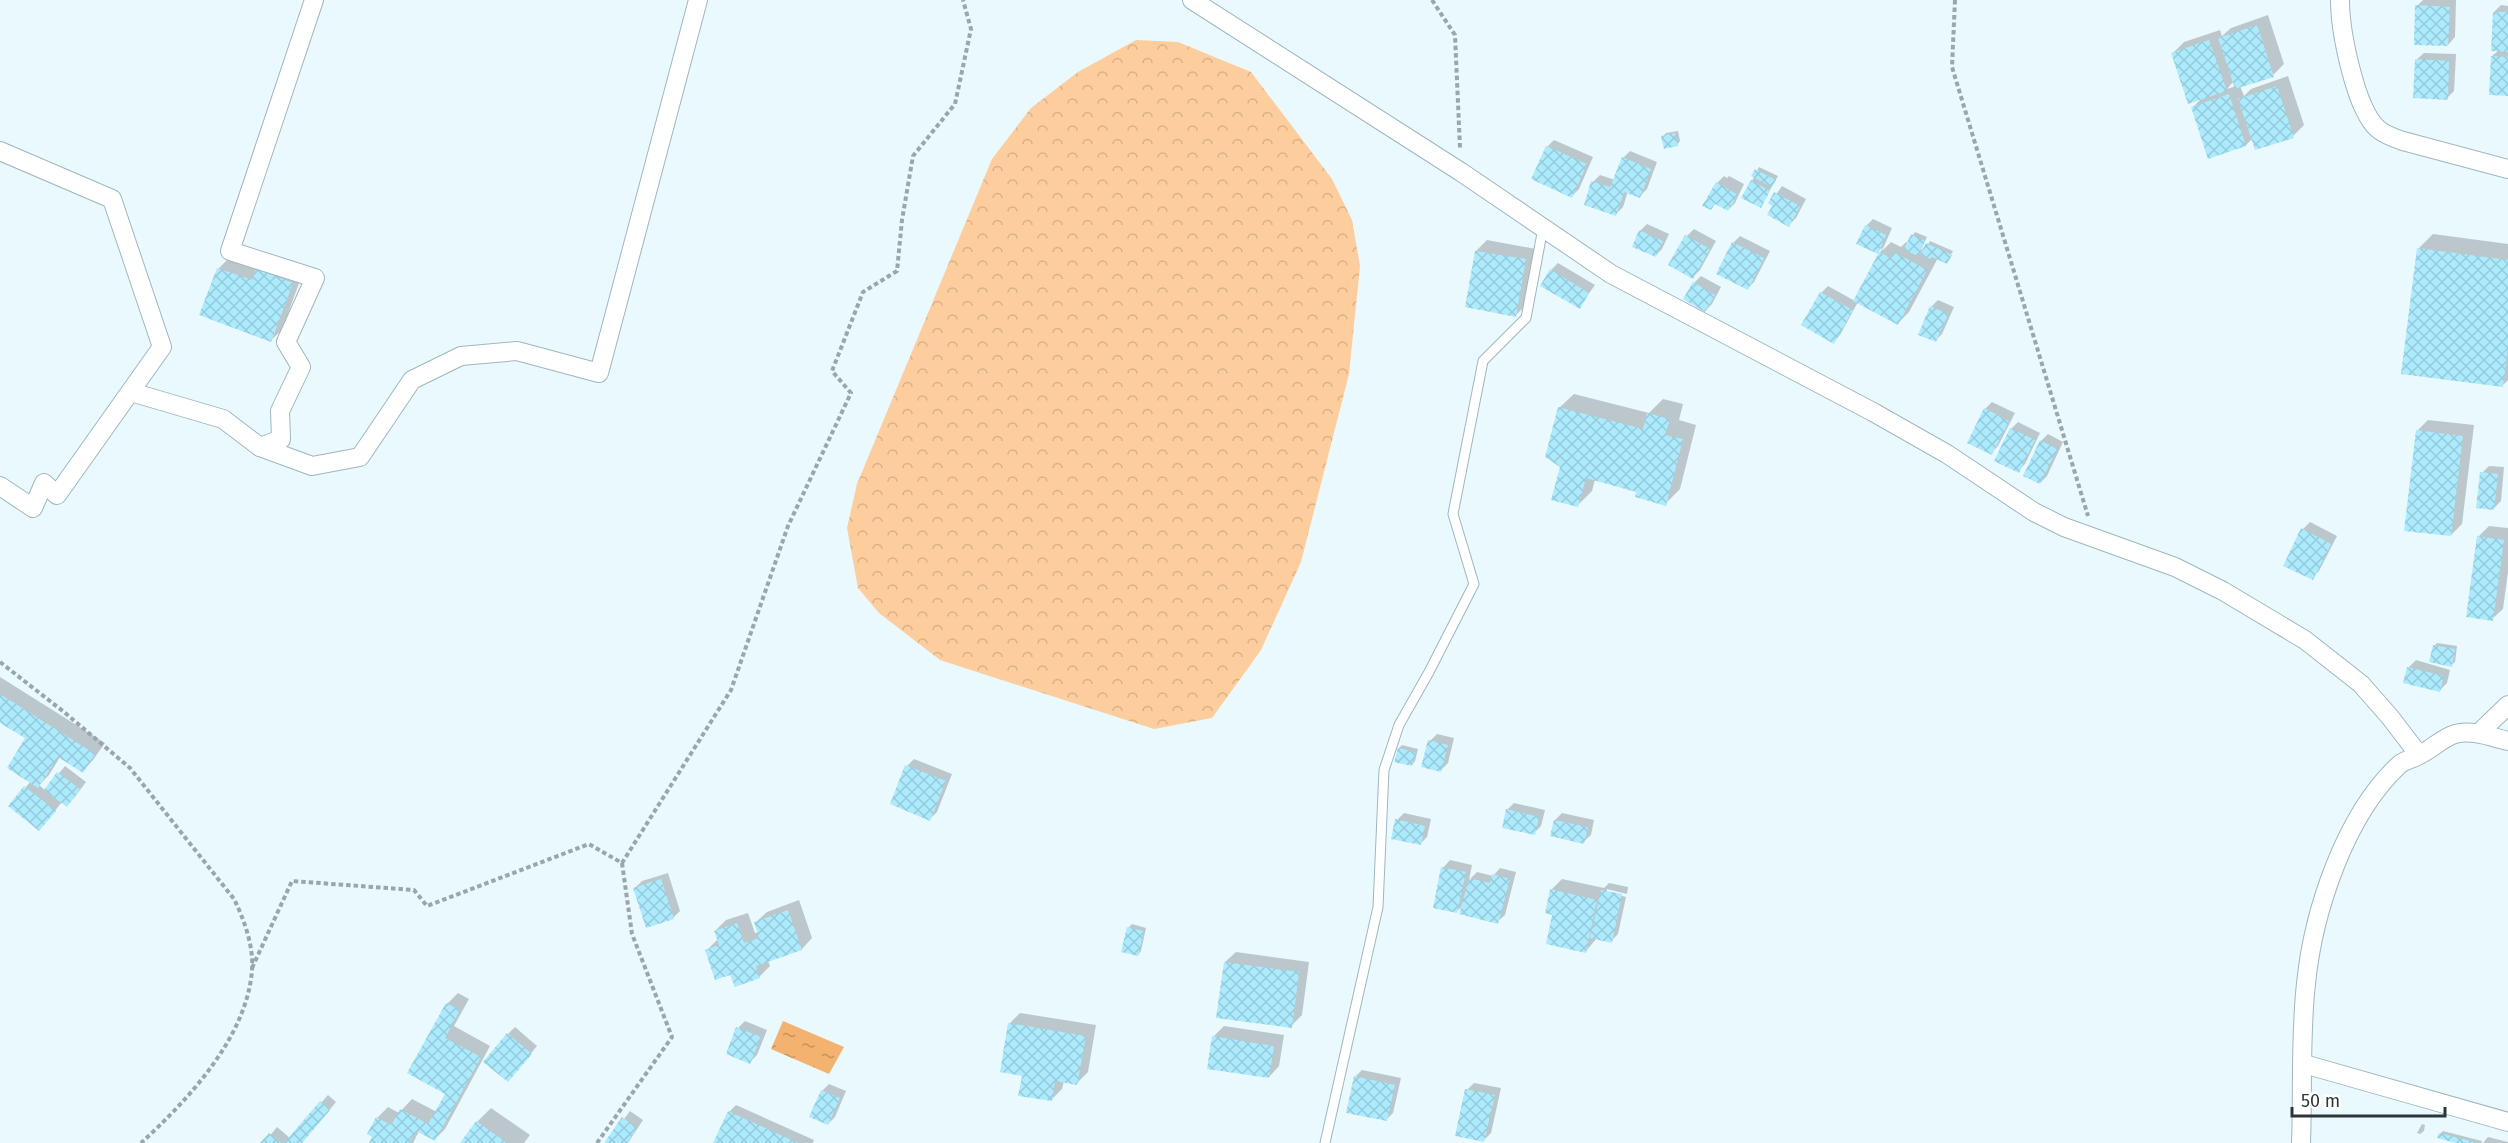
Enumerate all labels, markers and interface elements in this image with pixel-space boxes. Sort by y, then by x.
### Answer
scale bar [2292,1080,2445,1118]
text: 50 m [2301,1090,2340,1112]

